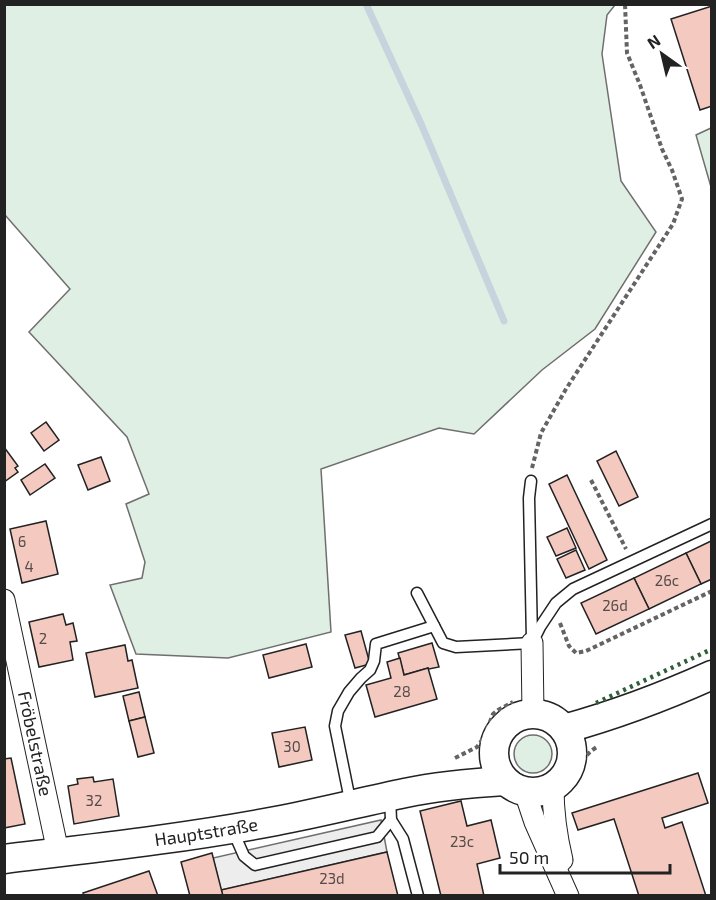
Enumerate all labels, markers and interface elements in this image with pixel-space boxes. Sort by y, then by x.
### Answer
north arrow [632,24,692,84]
text: N [643,30,663,52]
house number: 6 [18,532,26,550]
house number: 4 [24,557,34,575]
house number: 26c [655,571,679,589]
house number: 26d [602,596,628,614]
house number: 2 [39,629,47,647]
house number: 28 [393,682,411,700]
street label: Fröbelstraße [14,689,58,798]
house number: 30 [283,737,301,755]
house number: 32 [86,791,102,809]
street label: Hauptstraße [153,813,260,850]
house number: 23c [450,832,474,850]
scale bar [500,837,670,875]
text: 50 m [509,846,549,868]
house number: 23d [319,869,345,887]

